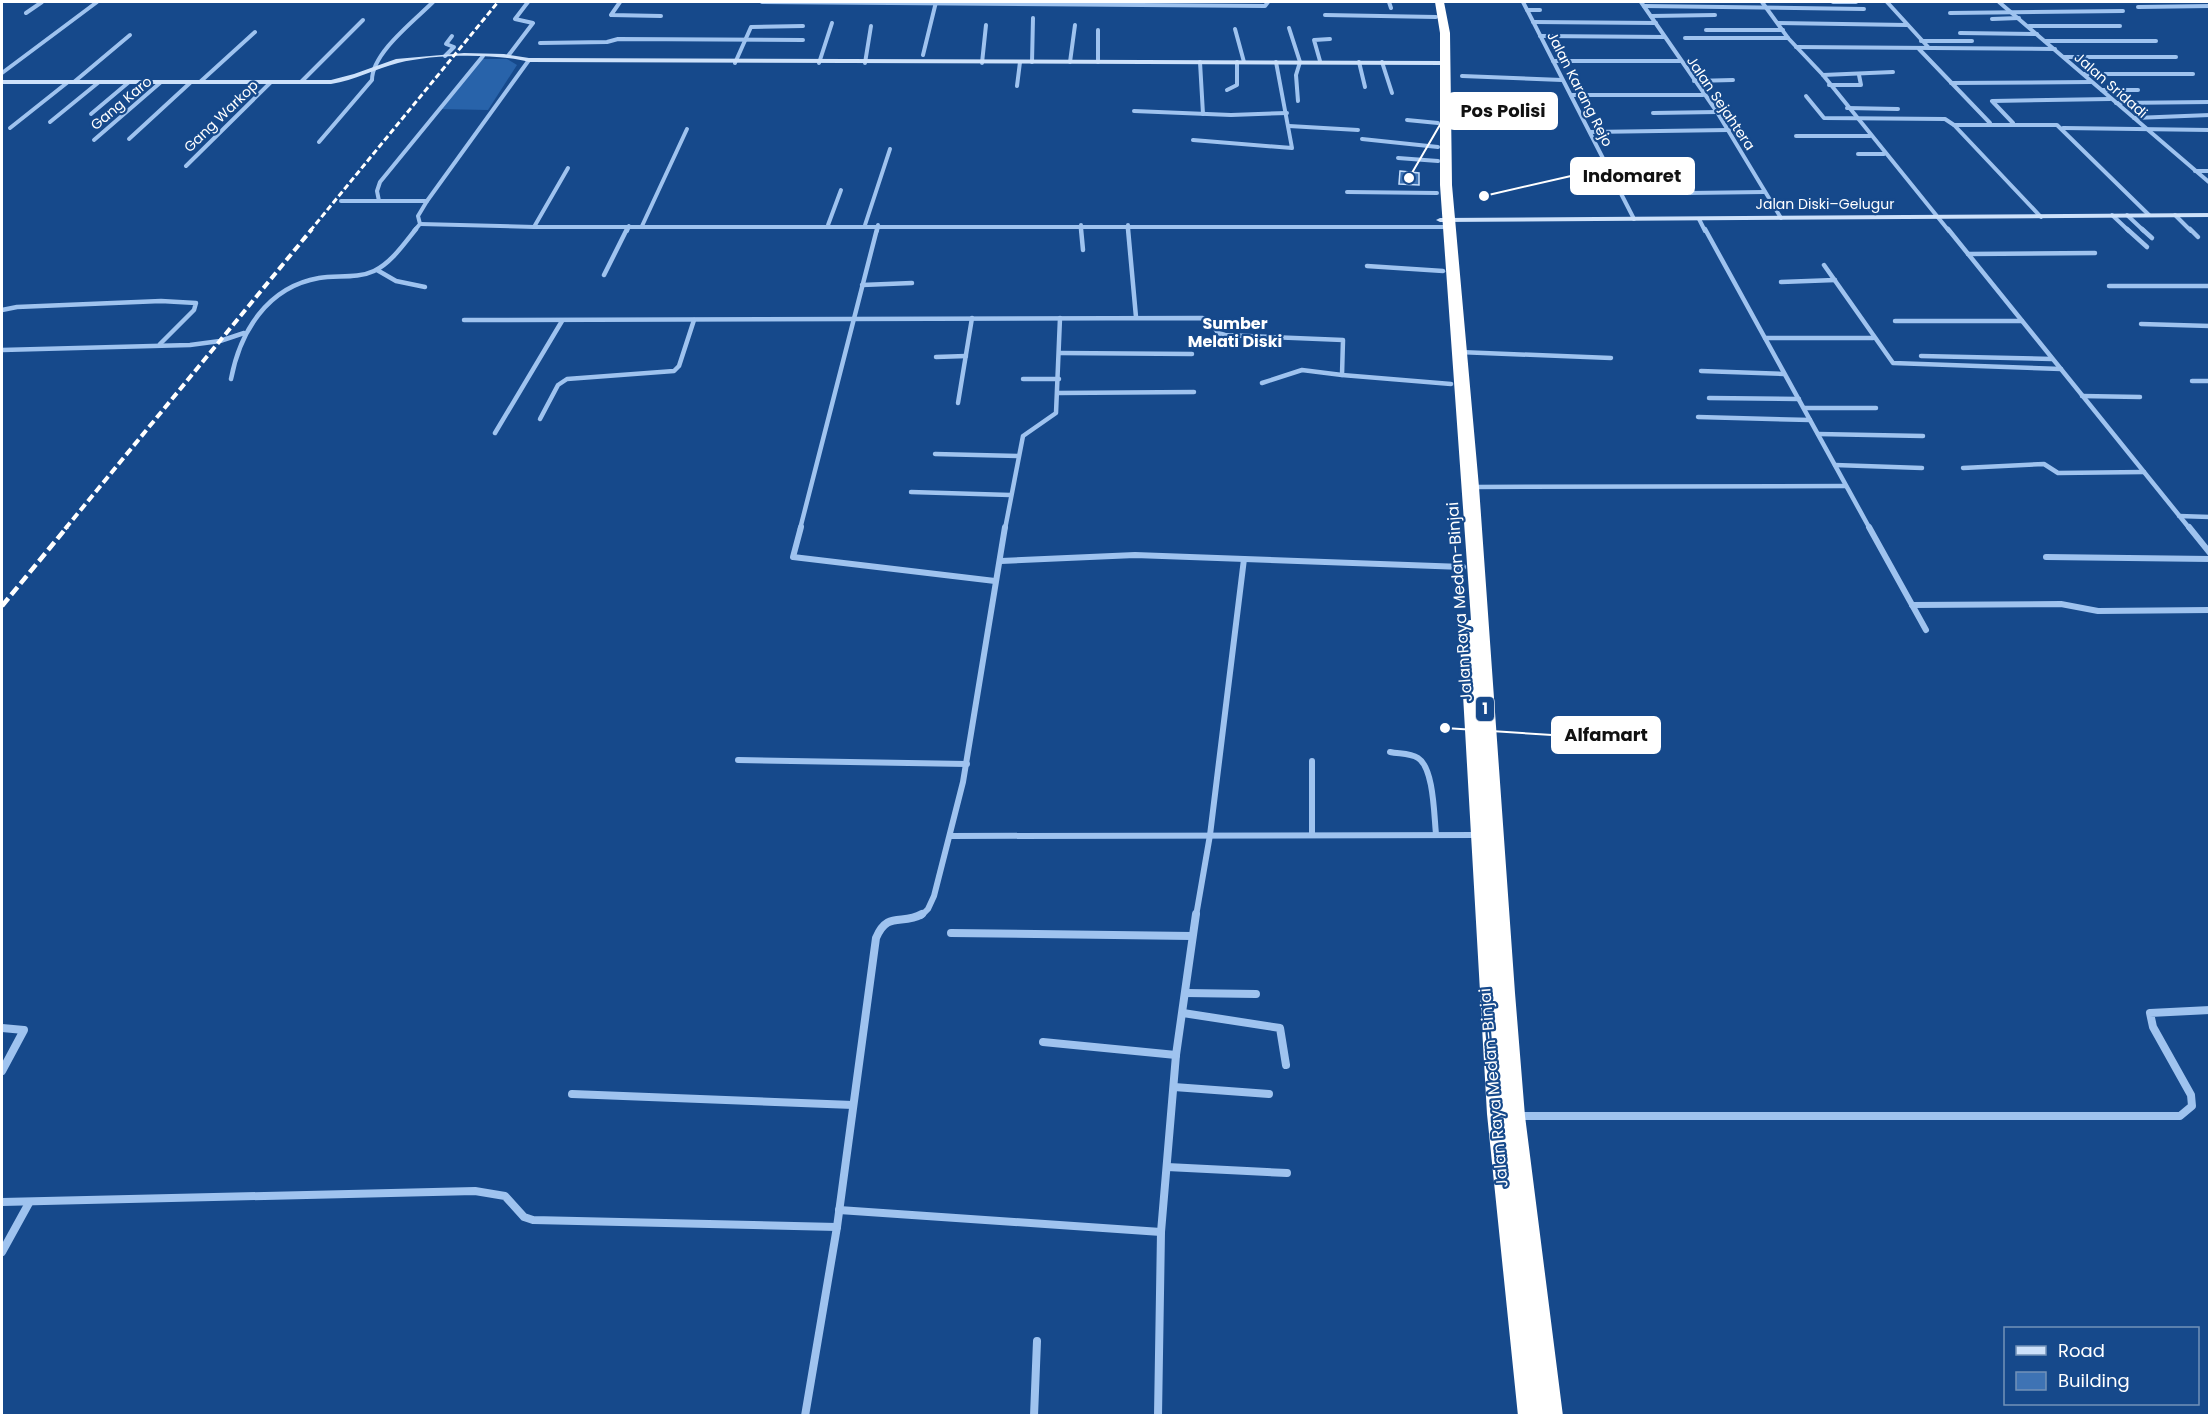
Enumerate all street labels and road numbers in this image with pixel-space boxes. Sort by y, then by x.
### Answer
street label: Jalan Karang Rejo [1542,28,1618,150]
street label: Jalan Sridadi [2070,48,2152,122]
street label: Jalan Sejahtera [1682,52,1760,154]
street label: Gang Karo [86,71,156,135]
street label: Gang Warkop [179,75,263,157]
street label: Jalan Diski–Gelugur [1756,194,1894,214]
street label: Jalan Raya Medan-Binjai [1441,501,1478,703]
road number: 1 [1476,697,1494,721]
street label: Jalan Raya Medan-Binjai [1473,987,1514,1189]

